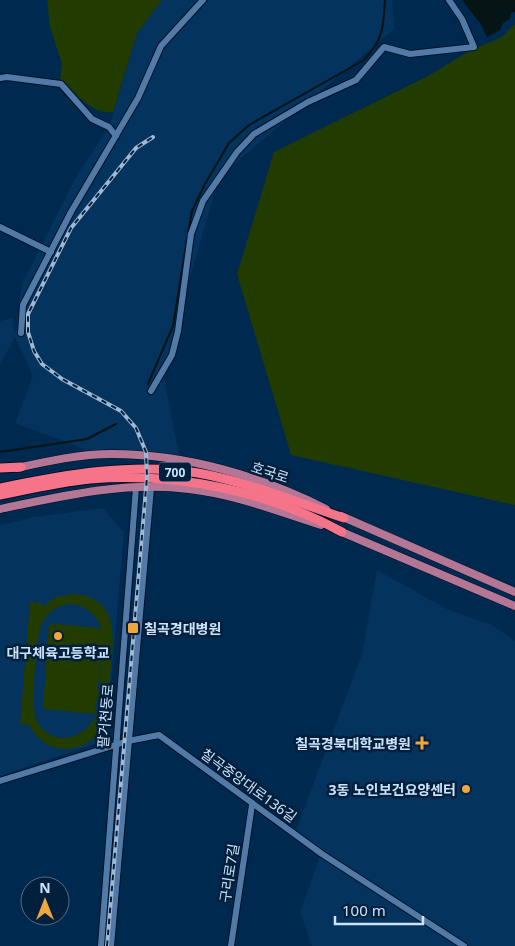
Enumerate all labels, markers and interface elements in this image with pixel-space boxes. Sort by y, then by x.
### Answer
street label: 호국로 [249,457,291,487]
road number: 700 [159,462,191,482]
place label: 칠곡경대병원 [144,619,221,638]
marker: 칠곡경대병원 [126,621,140,635]
marker: 대구체육고등학교 [52,630,64,642]
place label: 대구체육고등학교 [6,643,110,662]
street label: 팔거천동로 [93,683,117,749]
place label: 칠곡경북대학교병원 [295,734,411,753]
marker: 칠곡경북대학교병원 [415,736,429,750]
street label: 칠곡중앙대로136길 [197,744,301,826]
place label: 3동 노인보건요양센터 [328,780,456,799]
marker: 3동 노인보건요양센터 [460,783,472,795]
street label: 구리로7길 [215,842,243,904]
north arrow [20,876,70,926]
text: N [39,878,51,897]
scale bar [335,894,422,926]
text: 100 m [342,900,386,920]

